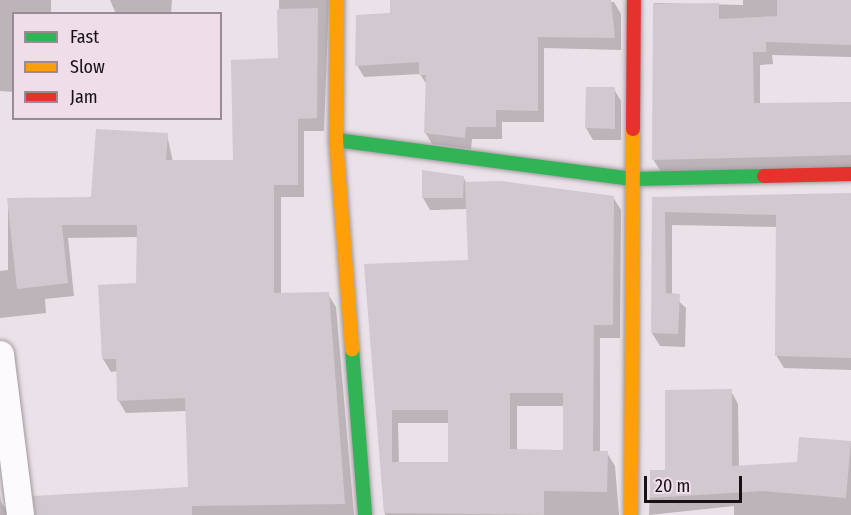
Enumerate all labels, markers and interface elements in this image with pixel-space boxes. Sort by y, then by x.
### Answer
legend [12,12,222,120]
text: Fast [70,26,99,48]
text: Slow [70,56,105,78]
text: Jam [70,86,98,108]
scale bar [647,464,744,502]
text: 20 m [655,475,690,497]

